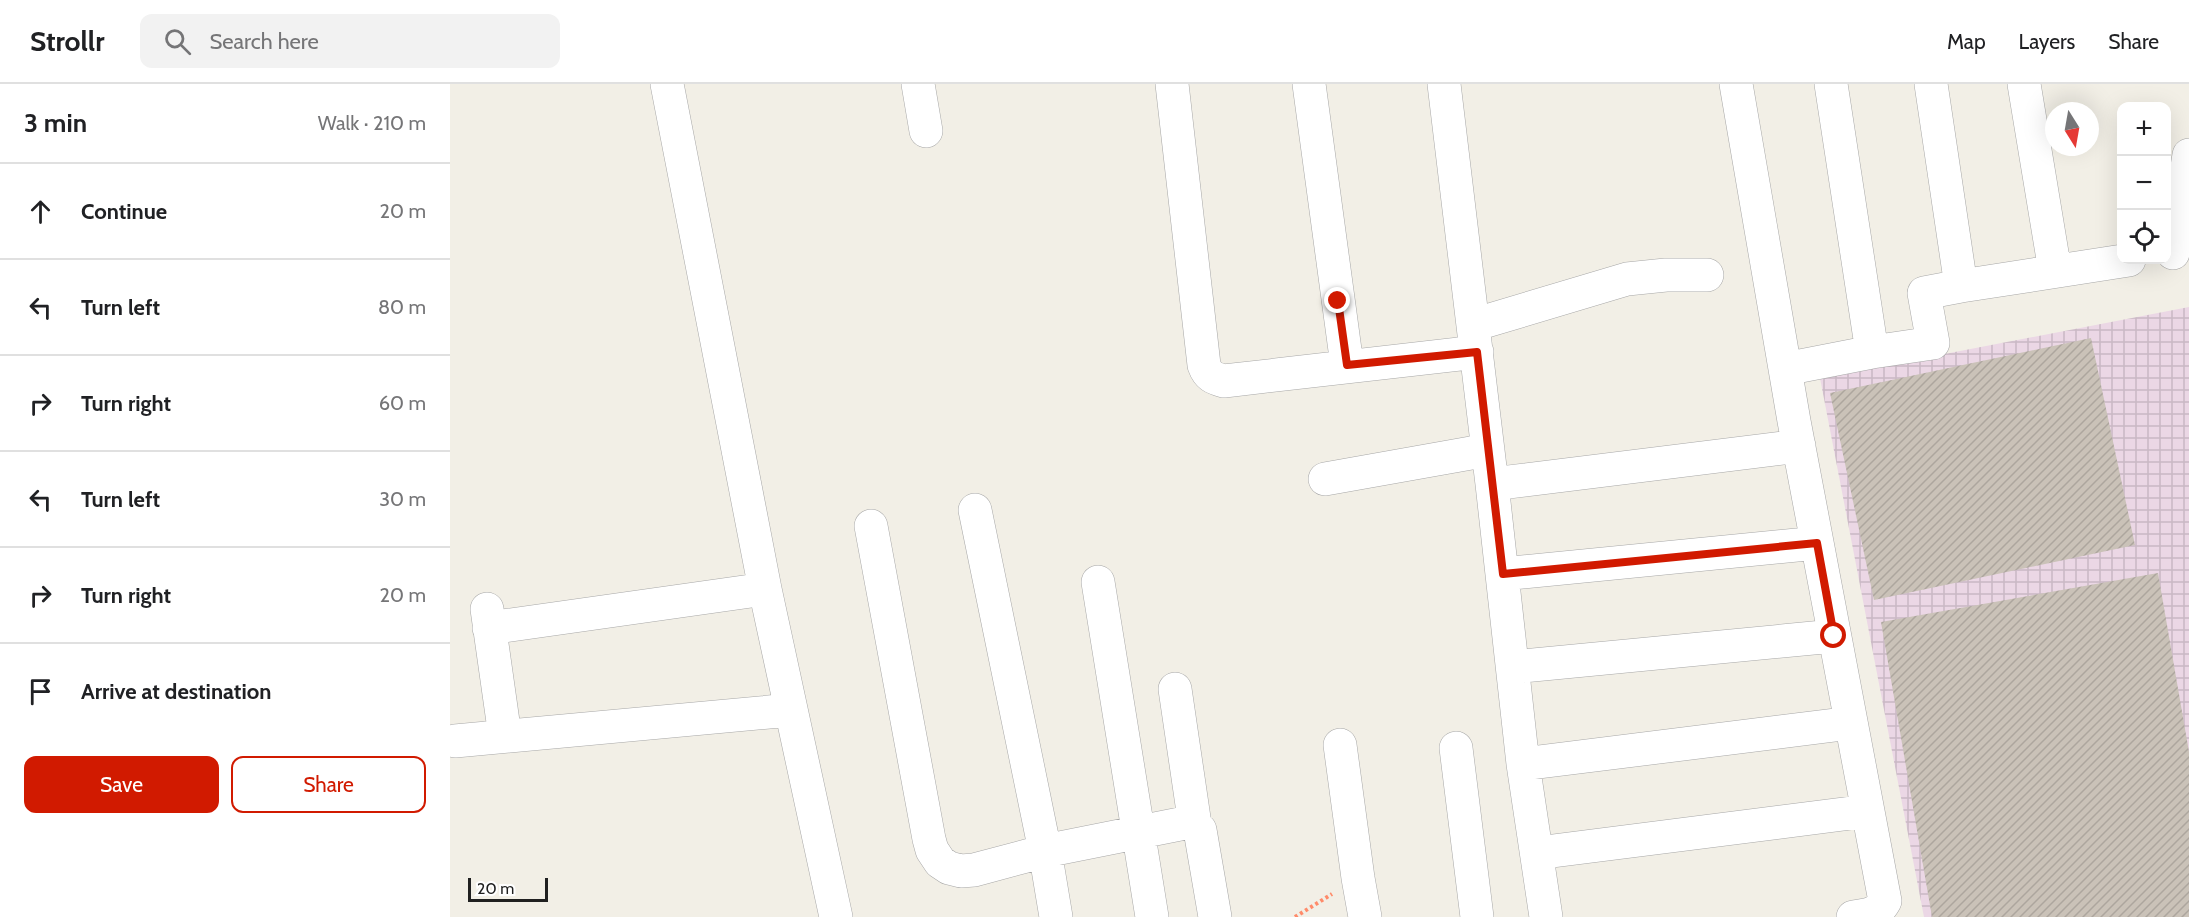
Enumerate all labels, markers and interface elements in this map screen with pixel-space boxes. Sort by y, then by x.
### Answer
search box [140,14,560,68]
text: Strollr [30,24,104,58]
icon: search [161,25,194,58]
text: Search here [209,28,319,55]
text: Map [1947,29,1986,54]
text: Layers [2019,29,2075,54]
text: Share [2108,29,2159,54]
north arrow [2045,102,2099,156]
map controls [2117,102,2171,264]
button: + [2117,102,2171,156]
text: 3 min [24,107,87,139]
text: Walk · 210 m [318,111,426,135]
button: − [2117,156,2171,210]
icon: ahead [24,195,57,228]
text: Continue [81,198,167,225]
text: 20 m [380,199,426,223]
button: locate [2117,210,2171,264]
route end [1324,287,1350,313]
icon: left [24,291,57,324]
text: Turn left [81,294,160,321]
text: 80 m [378,295,426,319]
icon: right [24,387,57,420]
text: Turn right [81,390,171,417]
text: 60 m [379,391,426,415]
icon: left [24,483,57,516]
text: Turn left [81,486,160,513]
text: 30 m [379,487,426,511]
icon: right [24,579,57,612]
text: Turn right [81,582,171,609]
text: 20 m [380,583,426,607]
route start [1820,622,1846,648]
icon: arrive [24,675,57,708]
text: Arrive at destination [81,678,271,705]
button: Save [24,756,219,813]
button: Share [231,756,426,813]
scale bar [468,875,548,902]
text: 20 m [477,879,514,898]

